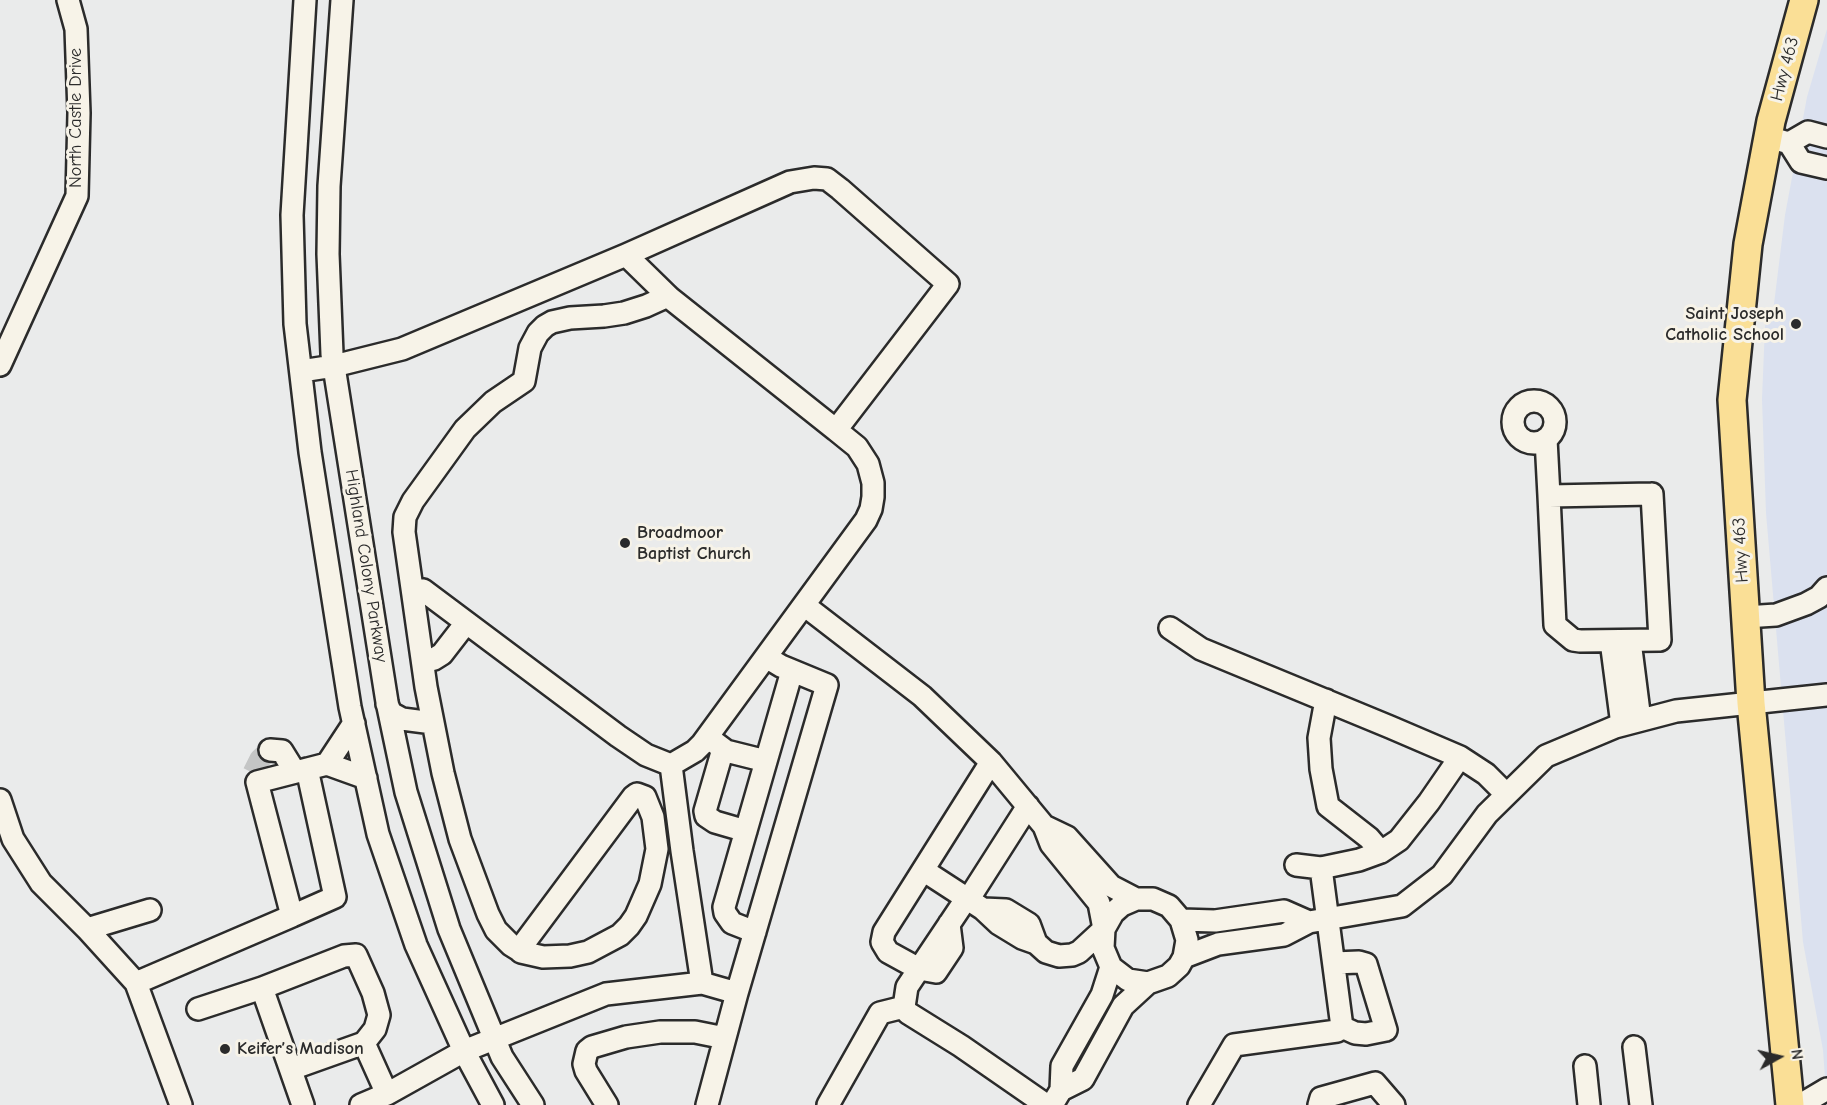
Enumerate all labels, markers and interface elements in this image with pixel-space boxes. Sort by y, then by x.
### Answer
street label: Hwy 463 [1766,35,1804,103]
street label: North Castle Drive [65,48,87,188]
place label: Saint Joseph Catholic School [1665,303,1784,346]
marker: Saint Joseph Catholic School [1789,317,1803,331]
street label: Highland Colony Parkway [340,468,392,664]
street label: Hwy 463 [1729,517,1753,583]
place label: Broadmoor Baptist Church [637,522,751,564]
marker: Broadmoor Baptist Church [618,536,632,550]
north arrow [1749,1027,1809,1087]
place label: Keifer’s Madison [237,1038,364,1060]
marker: Keifer’s Madison [218,1042,232,1056]
text: N [1787,1048,1806,1061]

